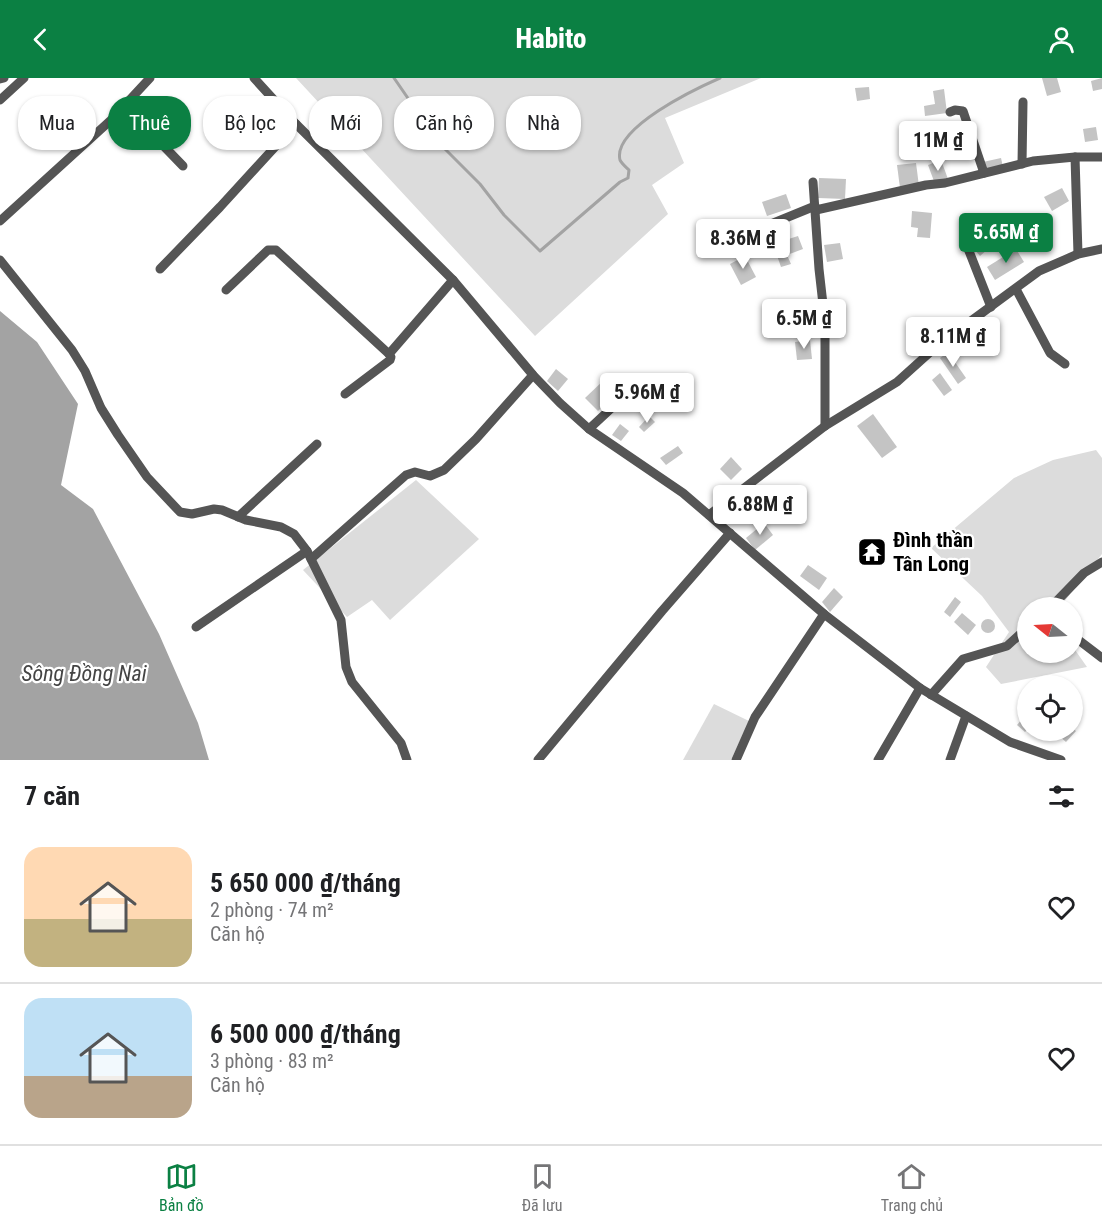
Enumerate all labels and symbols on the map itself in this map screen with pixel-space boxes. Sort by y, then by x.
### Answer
pin: 11M ₫ [896,121,980,172]
pin: 5.65M ₫ [951,213,1061,264]
pin: 8.36M ₫ [688,219,798,270]
pin: 6.5M ₫ [755,299,853,350]
pin: 8.11M ₫ [898,317,1008,368]
pin: 5.96M ₫ [592,373,702,424]
pin: 6.88M ₫ [705,485,815,536]
place label: Đình thần Tân Long [893,528,973,576]
temple icon: Đình thần Tân Long [856,536,888,568]
north arrow [1017,597,1083,663]
water label: Sông Đồng Nai [21,661,147,686]

